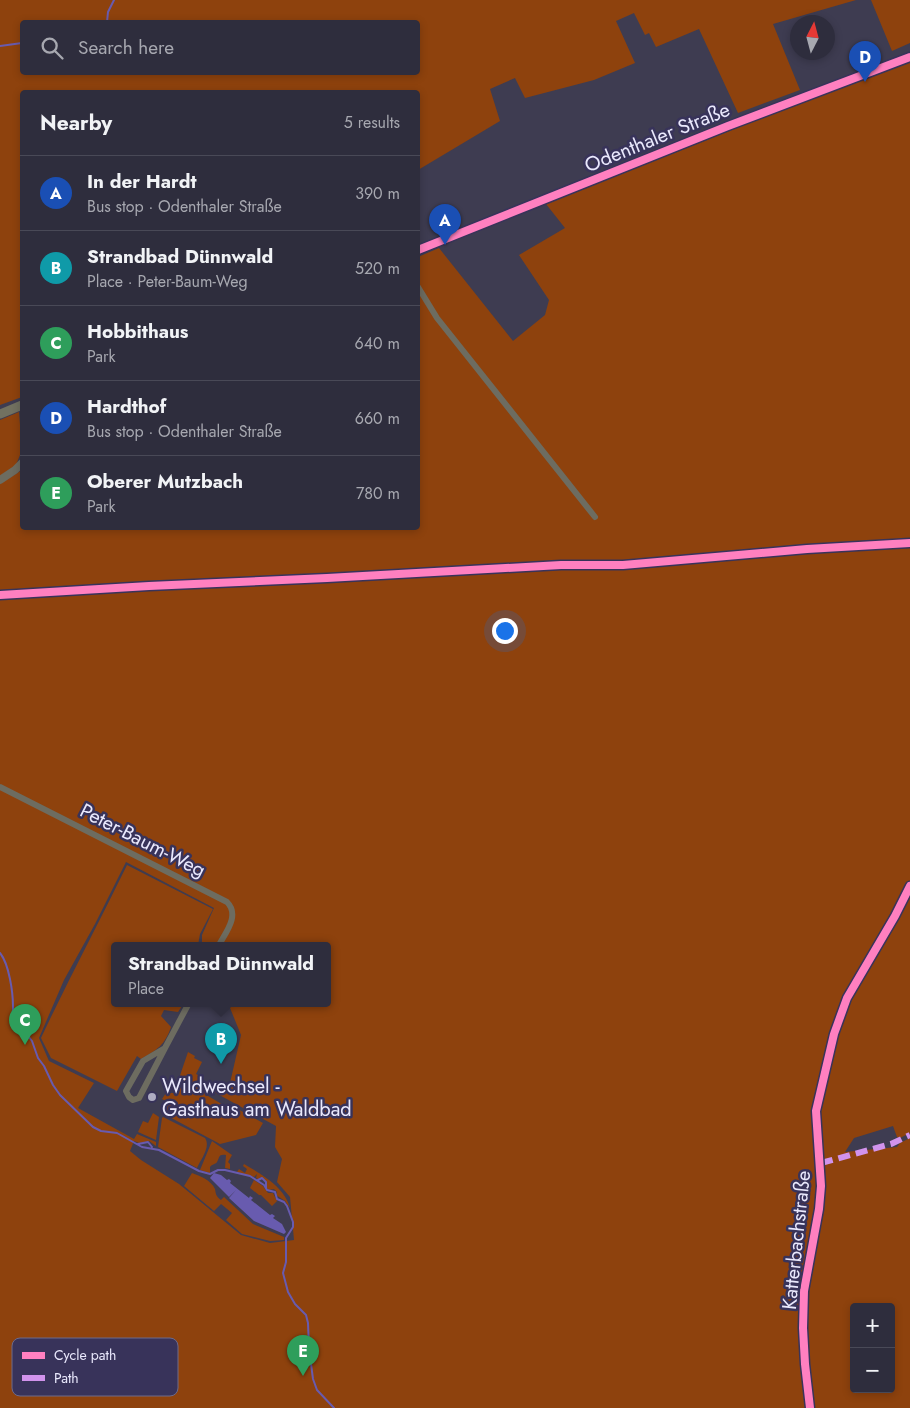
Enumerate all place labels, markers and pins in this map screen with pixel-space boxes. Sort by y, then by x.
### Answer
pin: D [849,41,881,82]
pin: A [429,204,461,245]
pin: C [9,1004,41,1045]
pin: B [205,1023,237,1064]
place label: Wildwechsel - Gasthaus am Waldbad [162,1072,352,1124]
marker: Wildwechsel - Gasthaus am Waldbad [146,1091,158,1103]
pin: E [287,1335,319,1376]

